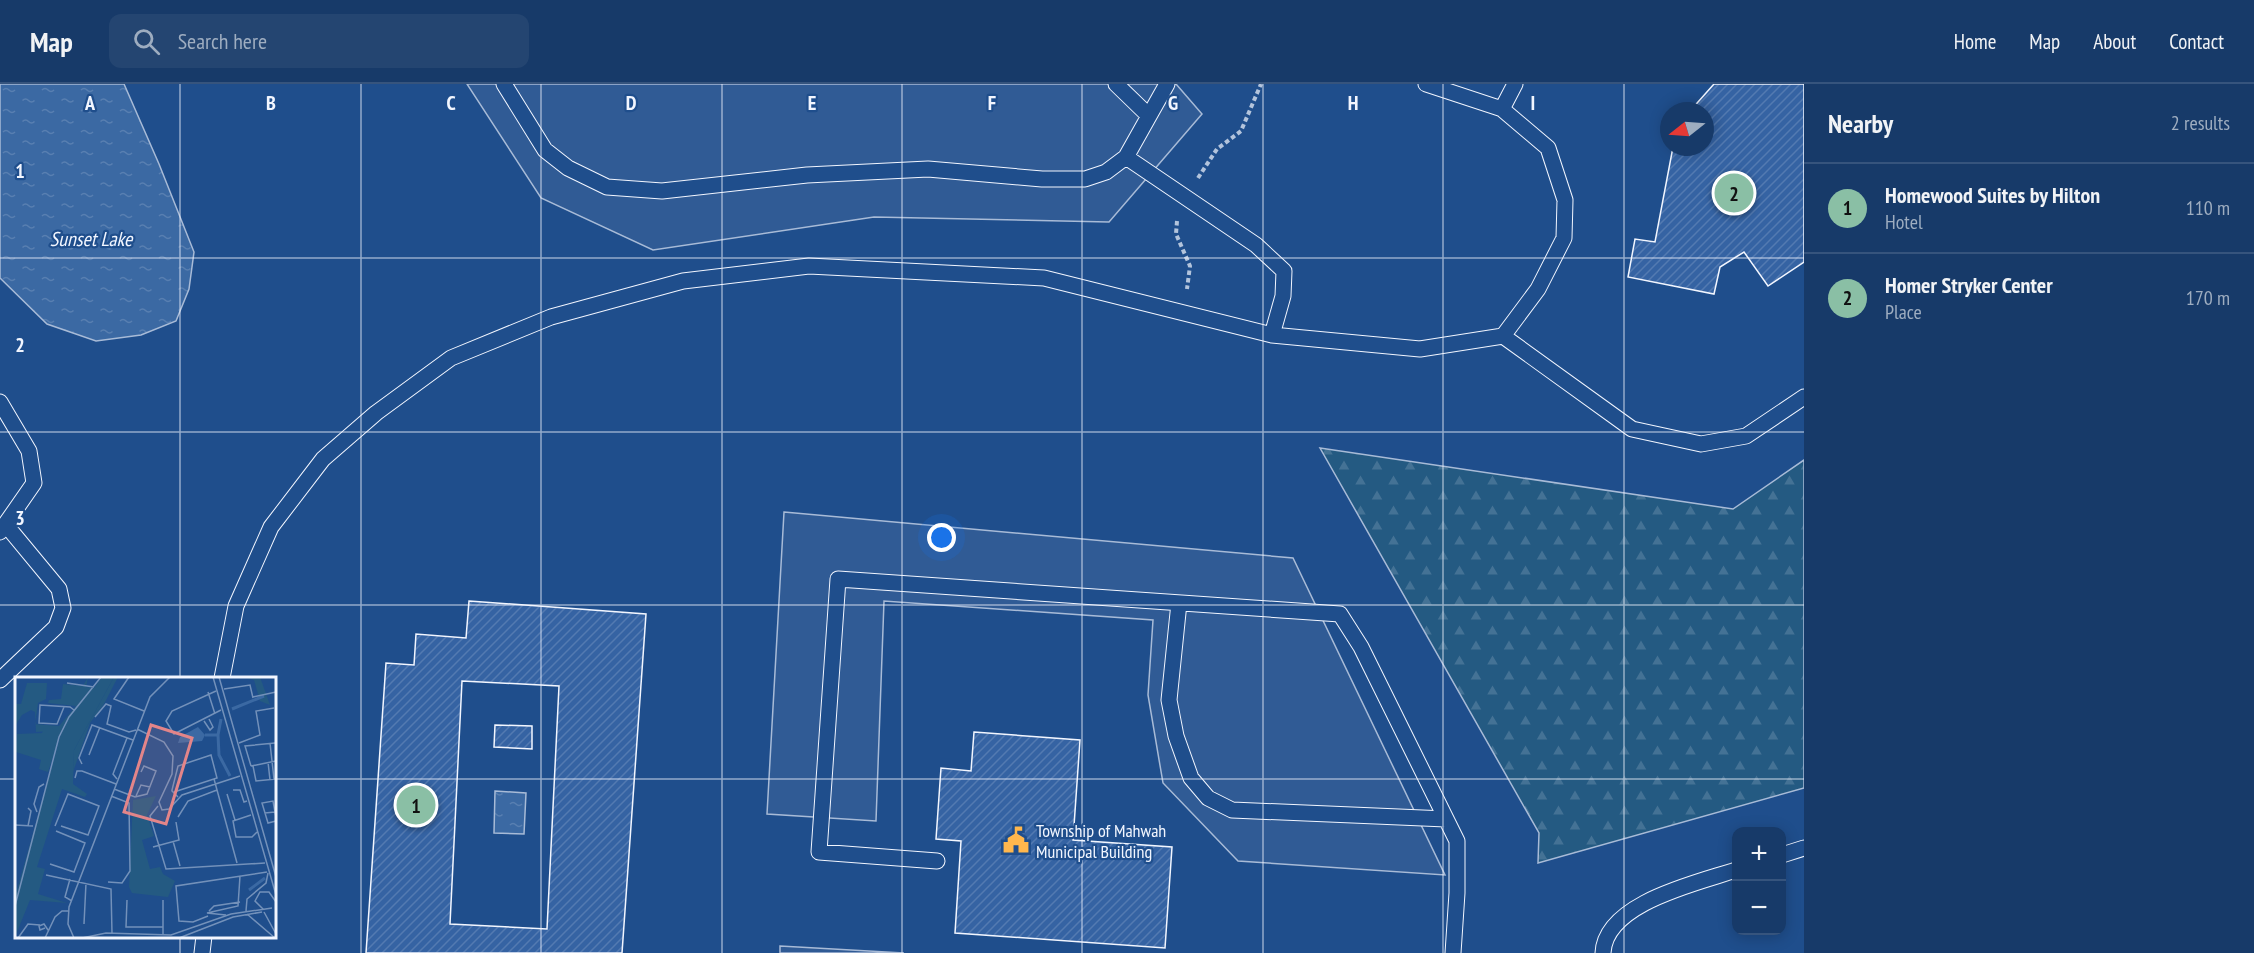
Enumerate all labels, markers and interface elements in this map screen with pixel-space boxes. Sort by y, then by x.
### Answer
search box [109,14,529,68]
text: Map [30,23,73,60]
icon: search [130,25,163,58]
text: Search here [178,27,267,55]
text: Home [1954,28,1996,55]
text: Map [2029,28,2060,55]
text: About [2093,28,2136,55]
text: Contact [2169,28,2224,55]
text: A [84,90,96,116]
text: B [266,90,276,116]
text: C [446,90,456,116]
text: D [626,90,637,116]
text: E [808,90,816,116]
text: F [988,90,996,116]
text: G [1168,90,1178,116]
text: H [1348,90,1358,116]
text: I [1531,90,1535,116]
north arrow [1660,102,1714,156]
text: Nearby [1828,107,1893,140]
text: 2 results [2171,110,2230,136]
text: 1 [15,158,25,184]
pin: 2 [1714,170,1754,216]
text: Homewood Suites by Hilton [1885,181,2100,209]
text: 1 [1843,195,1852,221]
text: 110 m [2186,195,2230,221]
text: Hotel [1885,209,1923,235]
water label: Sunset Lake [50,226,134,252]
text: Homer Stryker Center [1885,271,2053,299]
text: 2 [1843,285,1852,311]
text: 170 m [2186,285,2230,311]
text: Place [1885,299,1922,325]
text: 2 [15,332,25,358]
text: 3 [15,505,25,531]
your location [927,523,956,552]
inset map [15,677,276,938]
pin: 1 [396,782,436,828]
place label: Township of Mahwah Municipal Building [1036,819,1166,863]
public building icon: Township of Mahwah Municipal Building [1001,825,1031,855]
map controls [1732,827,1786,935]
button: + [1732,827,1786,881]
button: − [1732,881,1786,935]

